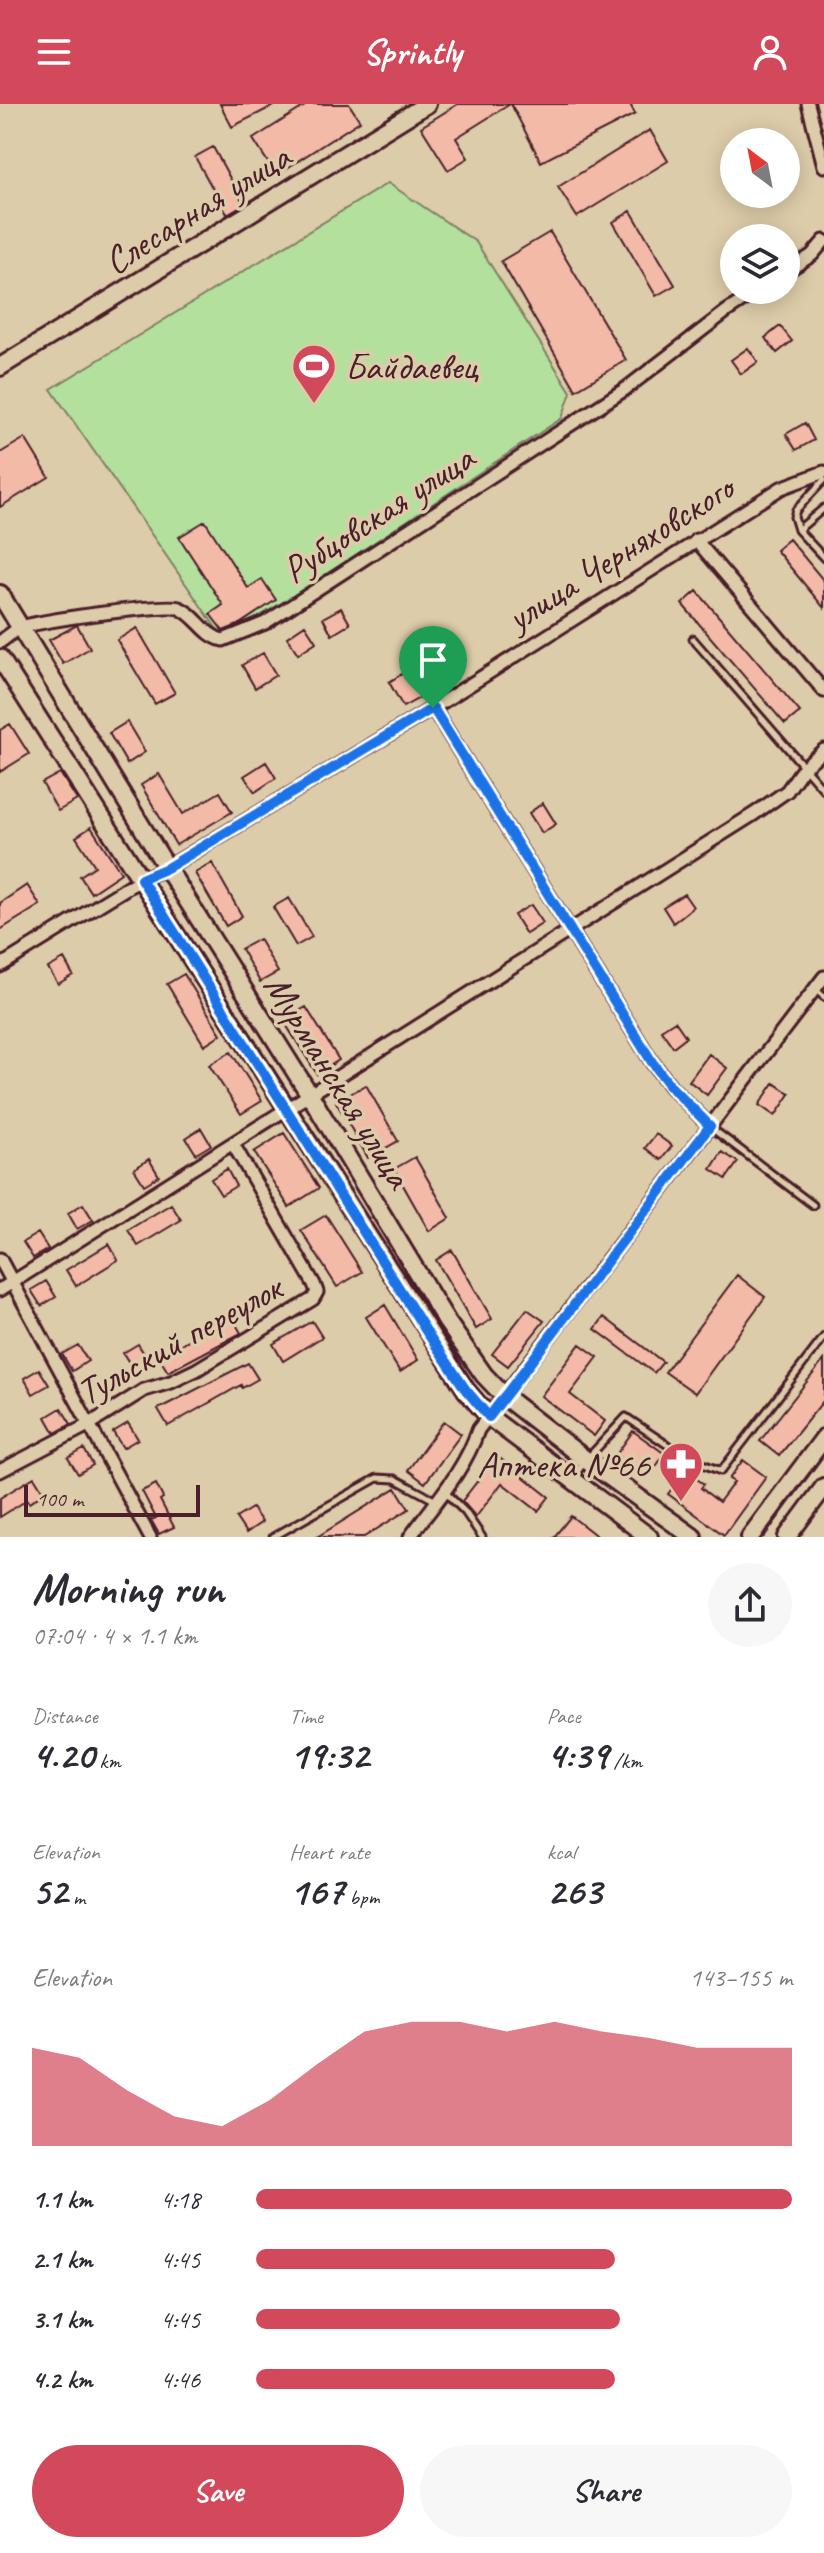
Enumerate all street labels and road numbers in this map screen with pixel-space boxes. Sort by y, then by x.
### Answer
street label: Слесарная улица [95,132,301,285]
street label: Рубцовская улица [273,433,485,593]
street label: улица Черняховского [496,463,745,642]
street label: Мурманская улица [254,965,424,1199]
street label: Тульский переулок [68,1263,293,1416]

